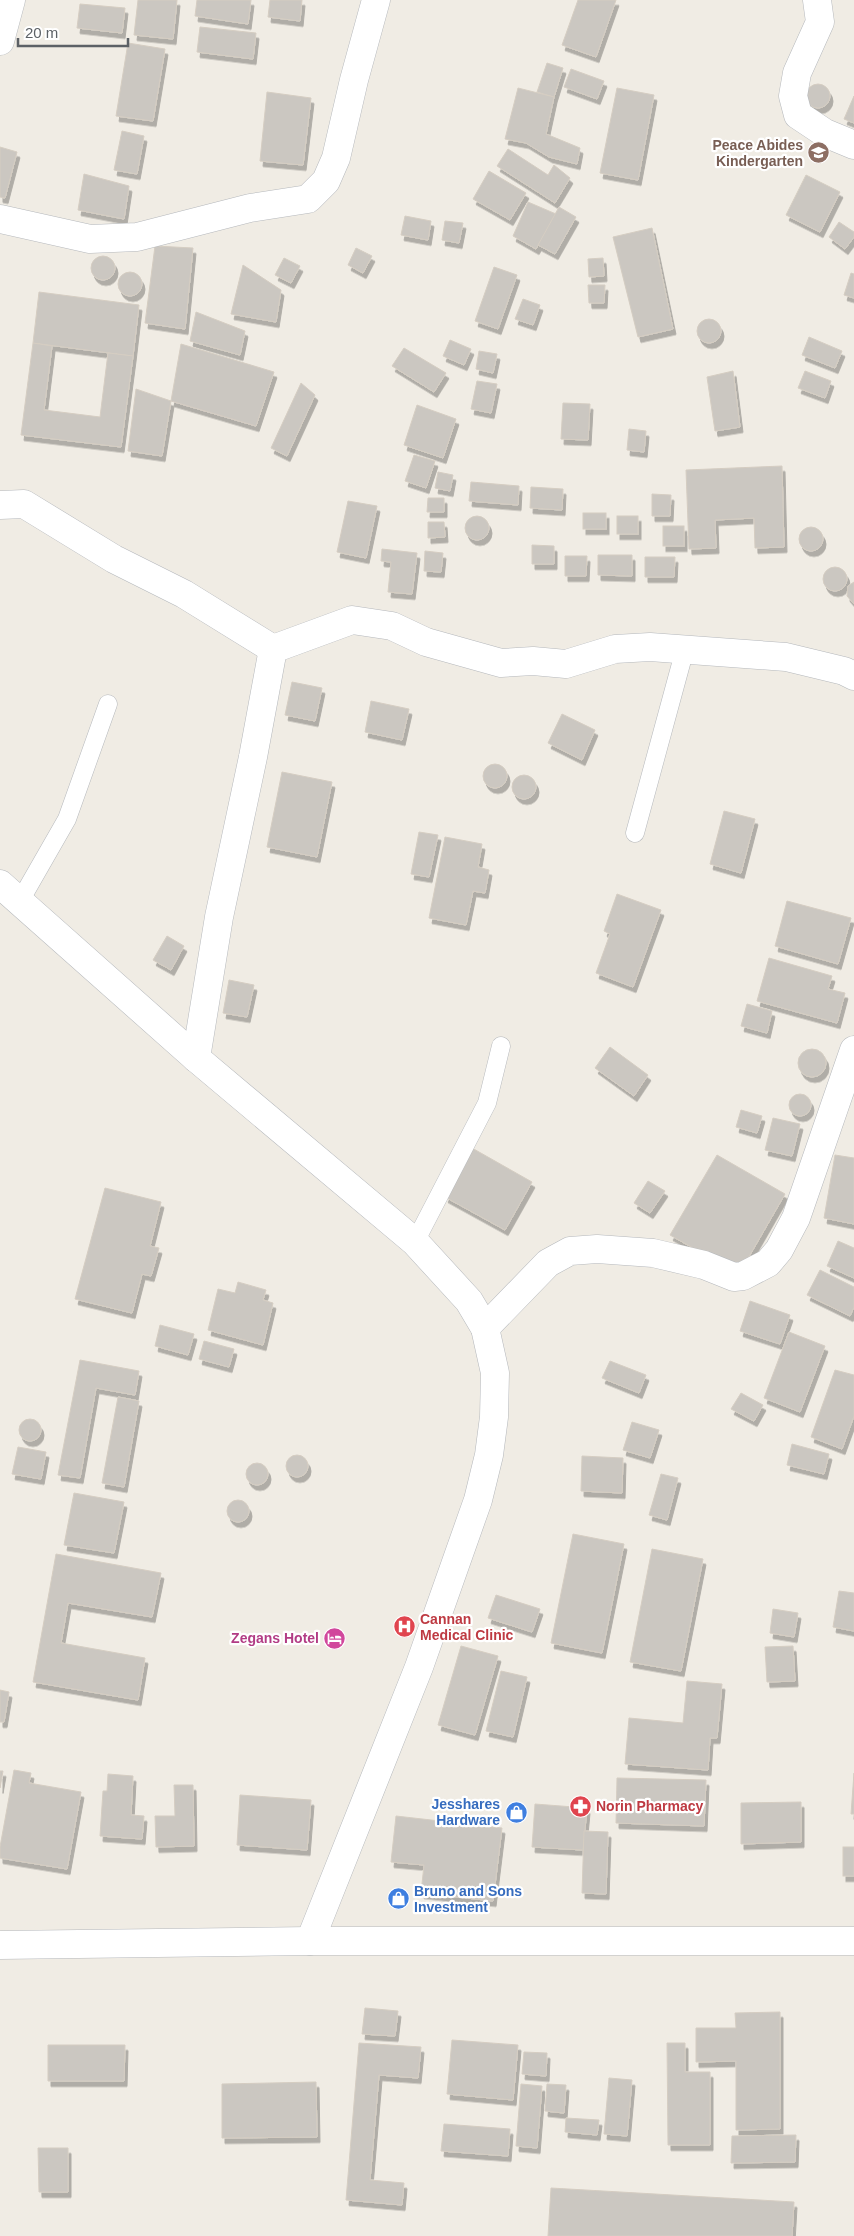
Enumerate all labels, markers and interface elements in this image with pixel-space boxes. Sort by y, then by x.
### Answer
scale bar [18,15,128,47]
text: 20 m [25,24,58,41]
place label: Peace Abides Kindergarten [712,137,803,169]
school or university icon: Peace Abides Kindergarten [807,141,831,165]
place label: Cannan Medical Clinic [420,1611,514,1643]
hospital icon: Cannan Medical Clinic [392,1615,416,1639]
hotel icon: Zegans Hotel [323,1626,347,1650]
place label: Zegans Hotel [231,1630,319,1646]
pharmacy icon: Norin Pharmacy [568,1794,592,1818]
place label: Jesshares Hardware [431,1796,500,1828]
place label: Norin Pharmacy [596,1798,704,1814]
shop icon: Jesshares Hardware [504,1800,528,1824]
place label: Bruno and Sons Investment [414,1883,522,1915]
shop icon: Bruno and Sons Investment [386,1887,410,1911]

